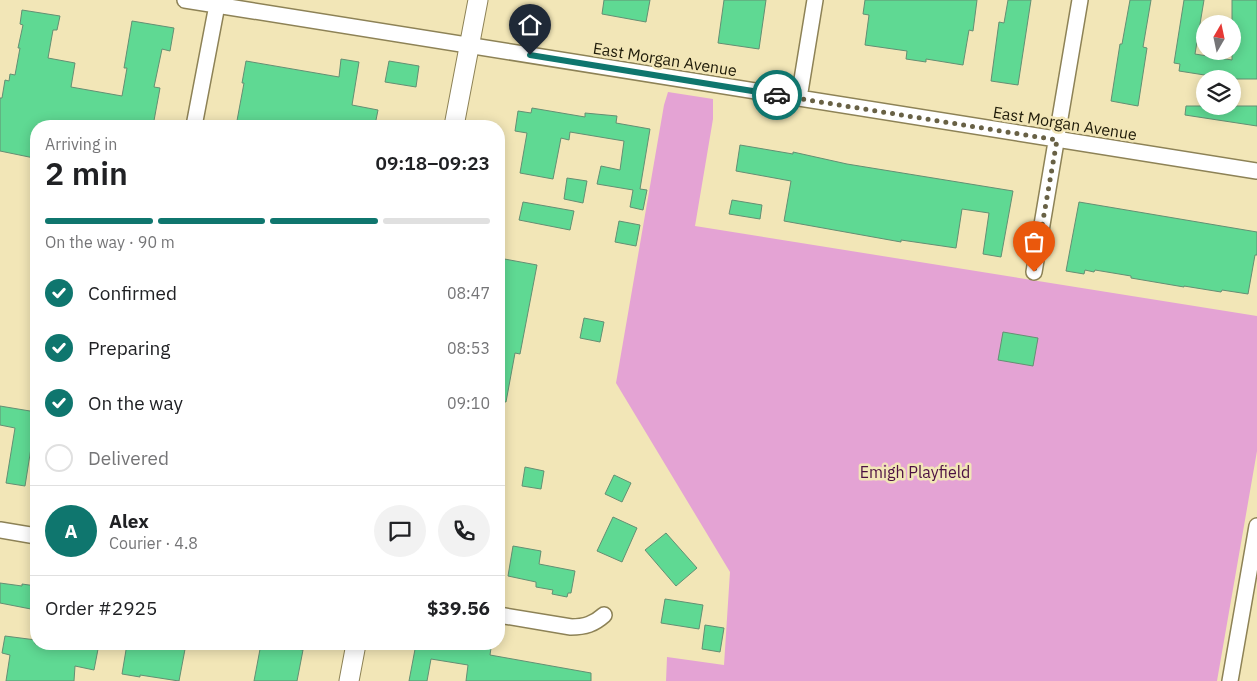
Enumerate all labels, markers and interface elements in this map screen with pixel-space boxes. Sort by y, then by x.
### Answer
pin [509,4,551,55]
icon: home [516,11,544,39]
north arrow [1196,15,1241,60]
map controls [1196,15,1241,115]
street label: East Morgan Avenue [592,38,739,80]
courier [752,70,802,120]
button: layers [1196,70,1241,115]
icon: car [763,81,791,109]
street label: East Morgan Avenue [992,102,1139,144]
text: Arriving in [45,134,117,154]
text: 09:18–09:23 [376,151,490,175]
text: 2 min [45,152,128,194]
pin [1013,221,1055,272]
icon: bag [1020,228,1048,256]
text: On the way · 90 m [45,232,175,252]
icon: check [45,279,73,307]
text: Confirmed [88,281,177,305]
text: 08:47 [447,283,490,303]
icon: check [45,334,73,362]
text: Preparing [88,336,170,360]
text: 08:53 [447,338,490,358]
icon: check [45,389,73,417]
text: On the way [88,391,183,415]
text: 09:10 [447,393,490,413]
text: Delivered [88,446,169,470]
park label: Emigh Playfield [860,462,970,482]
button: chat [374,505,426,557]
button: phone [438,505,490,557]
text: Alex [109,509,149,533]
text: A [64,519,78,543]
text: Courier · 4.8 [109,533,198,553]
text: Order #2925 [45,596,157,620]
text: $39.56 [427,596,490,620]

